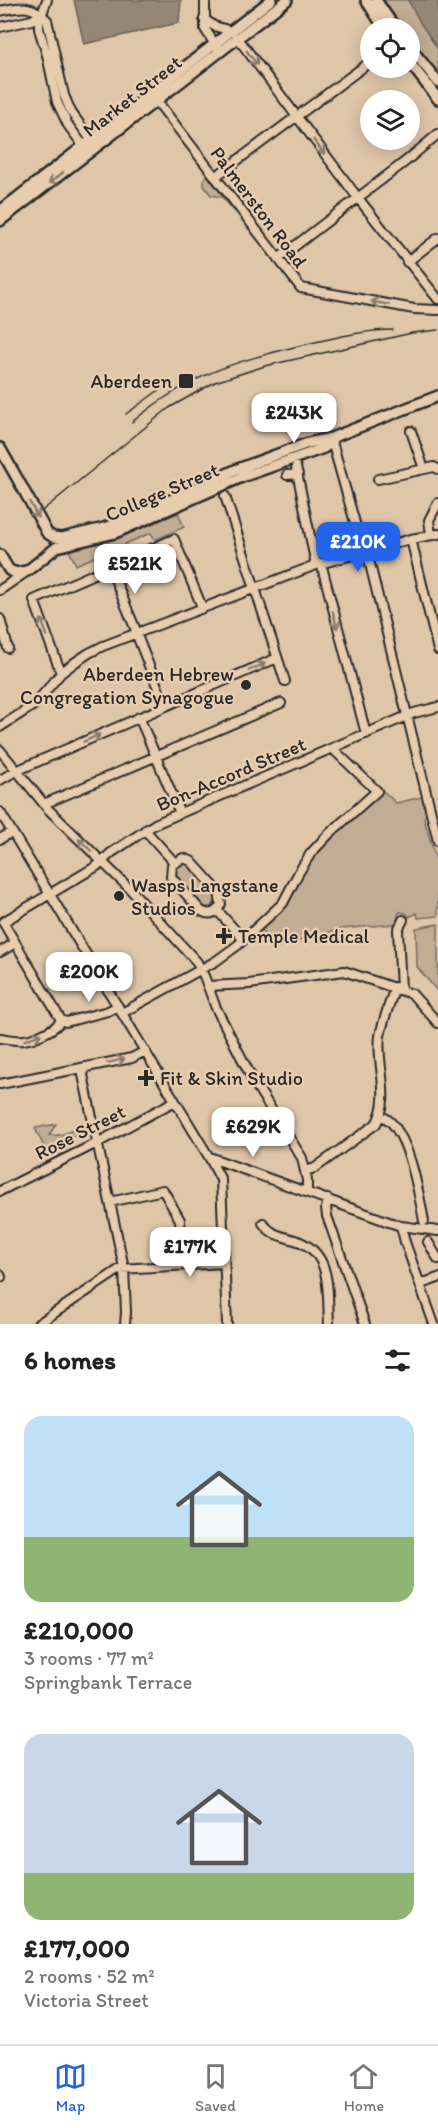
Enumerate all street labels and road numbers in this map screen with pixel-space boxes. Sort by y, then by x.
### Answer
street label: Market Street [78,50,186,142]
street label: Palmerston Road [206,142,312,272]
street label: College Street [102,457,222,527]
street label: Bon-Accord Street [153,731,310,816]
street label: Rose Street [31,1099,129,1165]

